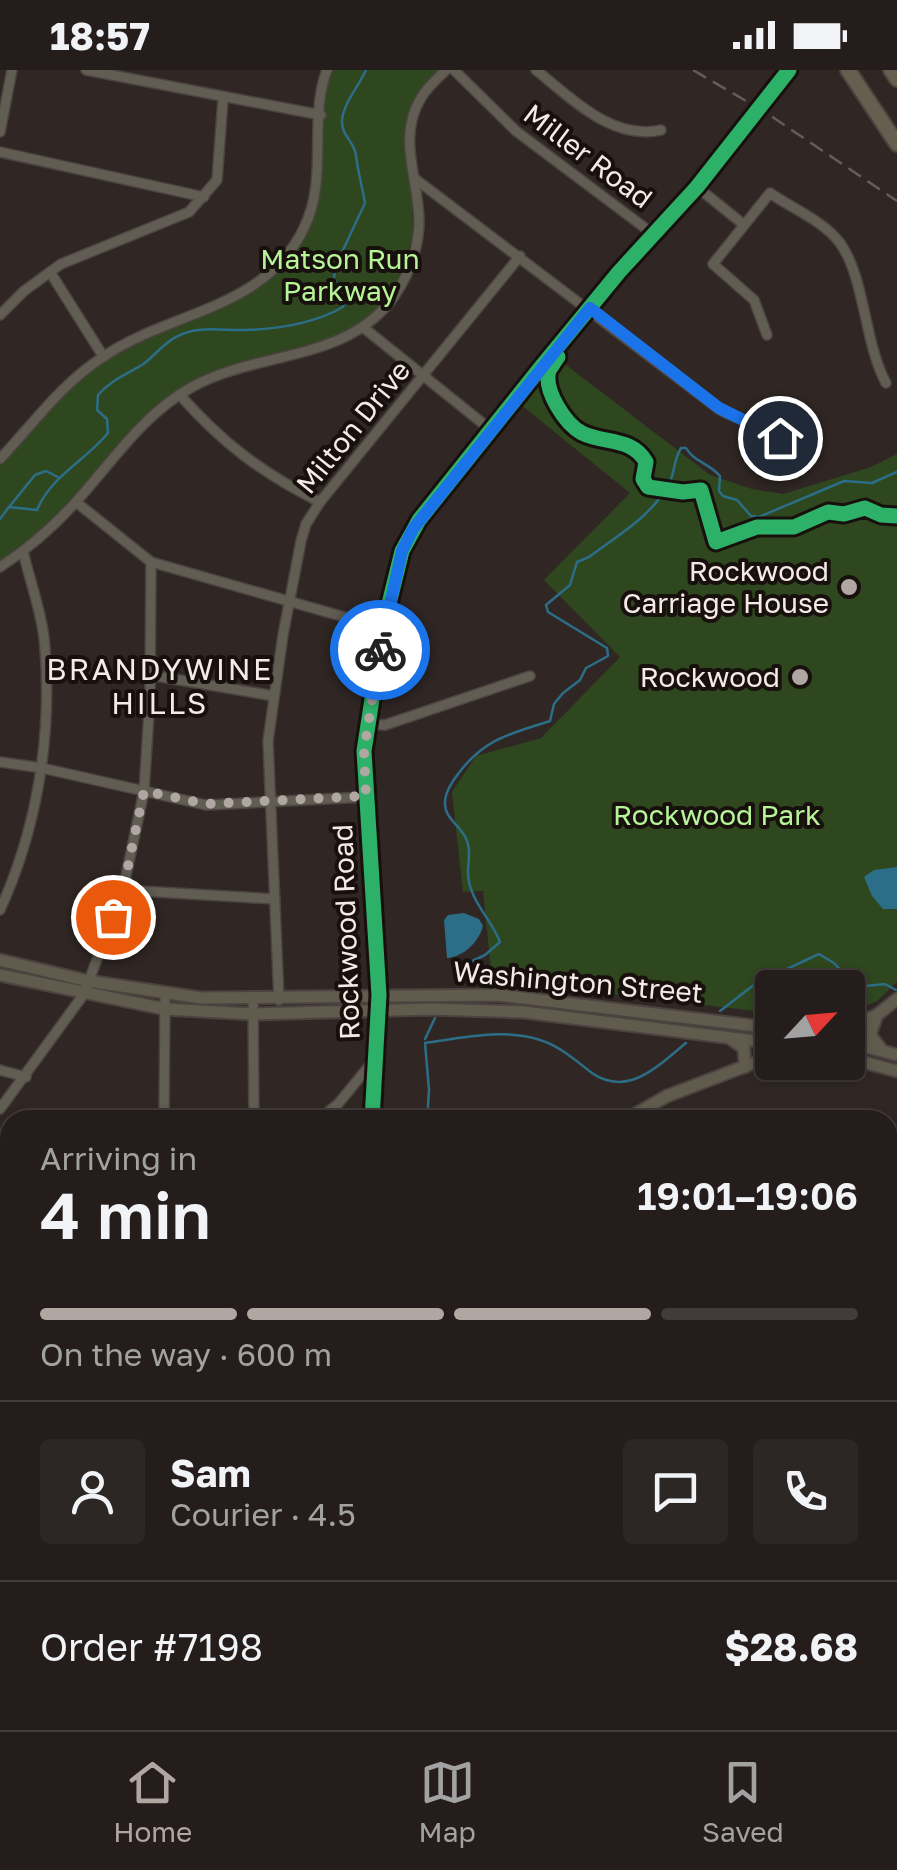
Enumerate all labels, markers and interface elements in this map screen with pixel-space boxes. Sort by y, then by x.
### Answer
text: 18:57 [50,13,150,58]
street label: Miller Road [518,97,659,215]
park label: Matson Run Parkway [260,242,420,307]
street label: Milton Drive [289,354,416,500]
pin [738,396,823,481]
icon: home [753,411,808,466]
place label: Rockwood Carriage House [622,554,829,619]
marker: Rockwood Carriage House [838,576,860,598]
courier [330,600,430,700]
icon: bike [353,623,408,678]
district label: BRANDYWINE HILLS [46,651,274,721]
place label: Rockwood [640,660,780,693]
marker: Rockwood [789,666,811,688]
park label: Rockwood Park [613,798,821,831]
street label: Rockwood Road [325,824,366,1040]
pin [71,875,156,960]
icon: bag [86,890,141,945]
street label: Washington Street [452,954,704,1009]
north arrow [755,970,865,1080]
map controls [755,970,865,1080]
text: Arriving in [40,1139,197,1177]
text: 19:01–19:06 [637,1173,858,1218]
text: 4 min [40,1175,211,1253]
text: On the way · 600 m [40,1335,332,1373]
button: person [40,1439,145,1544]
button: chat [623,1439,728,1544]
button: phone [753,1439,858,1544]
text: Sam [170,1450,251,1495]
text: Courier · 4.5 [170,1495,356,1533]
text: Order #7198 [40,1624,263,1669]
text: $28.68 [724,1624,858,1669]
tab: Home [113,1755,192,1848]
tab: Map [419,1755,476,1848]
tab: Saved [702,1755,784,1848]

